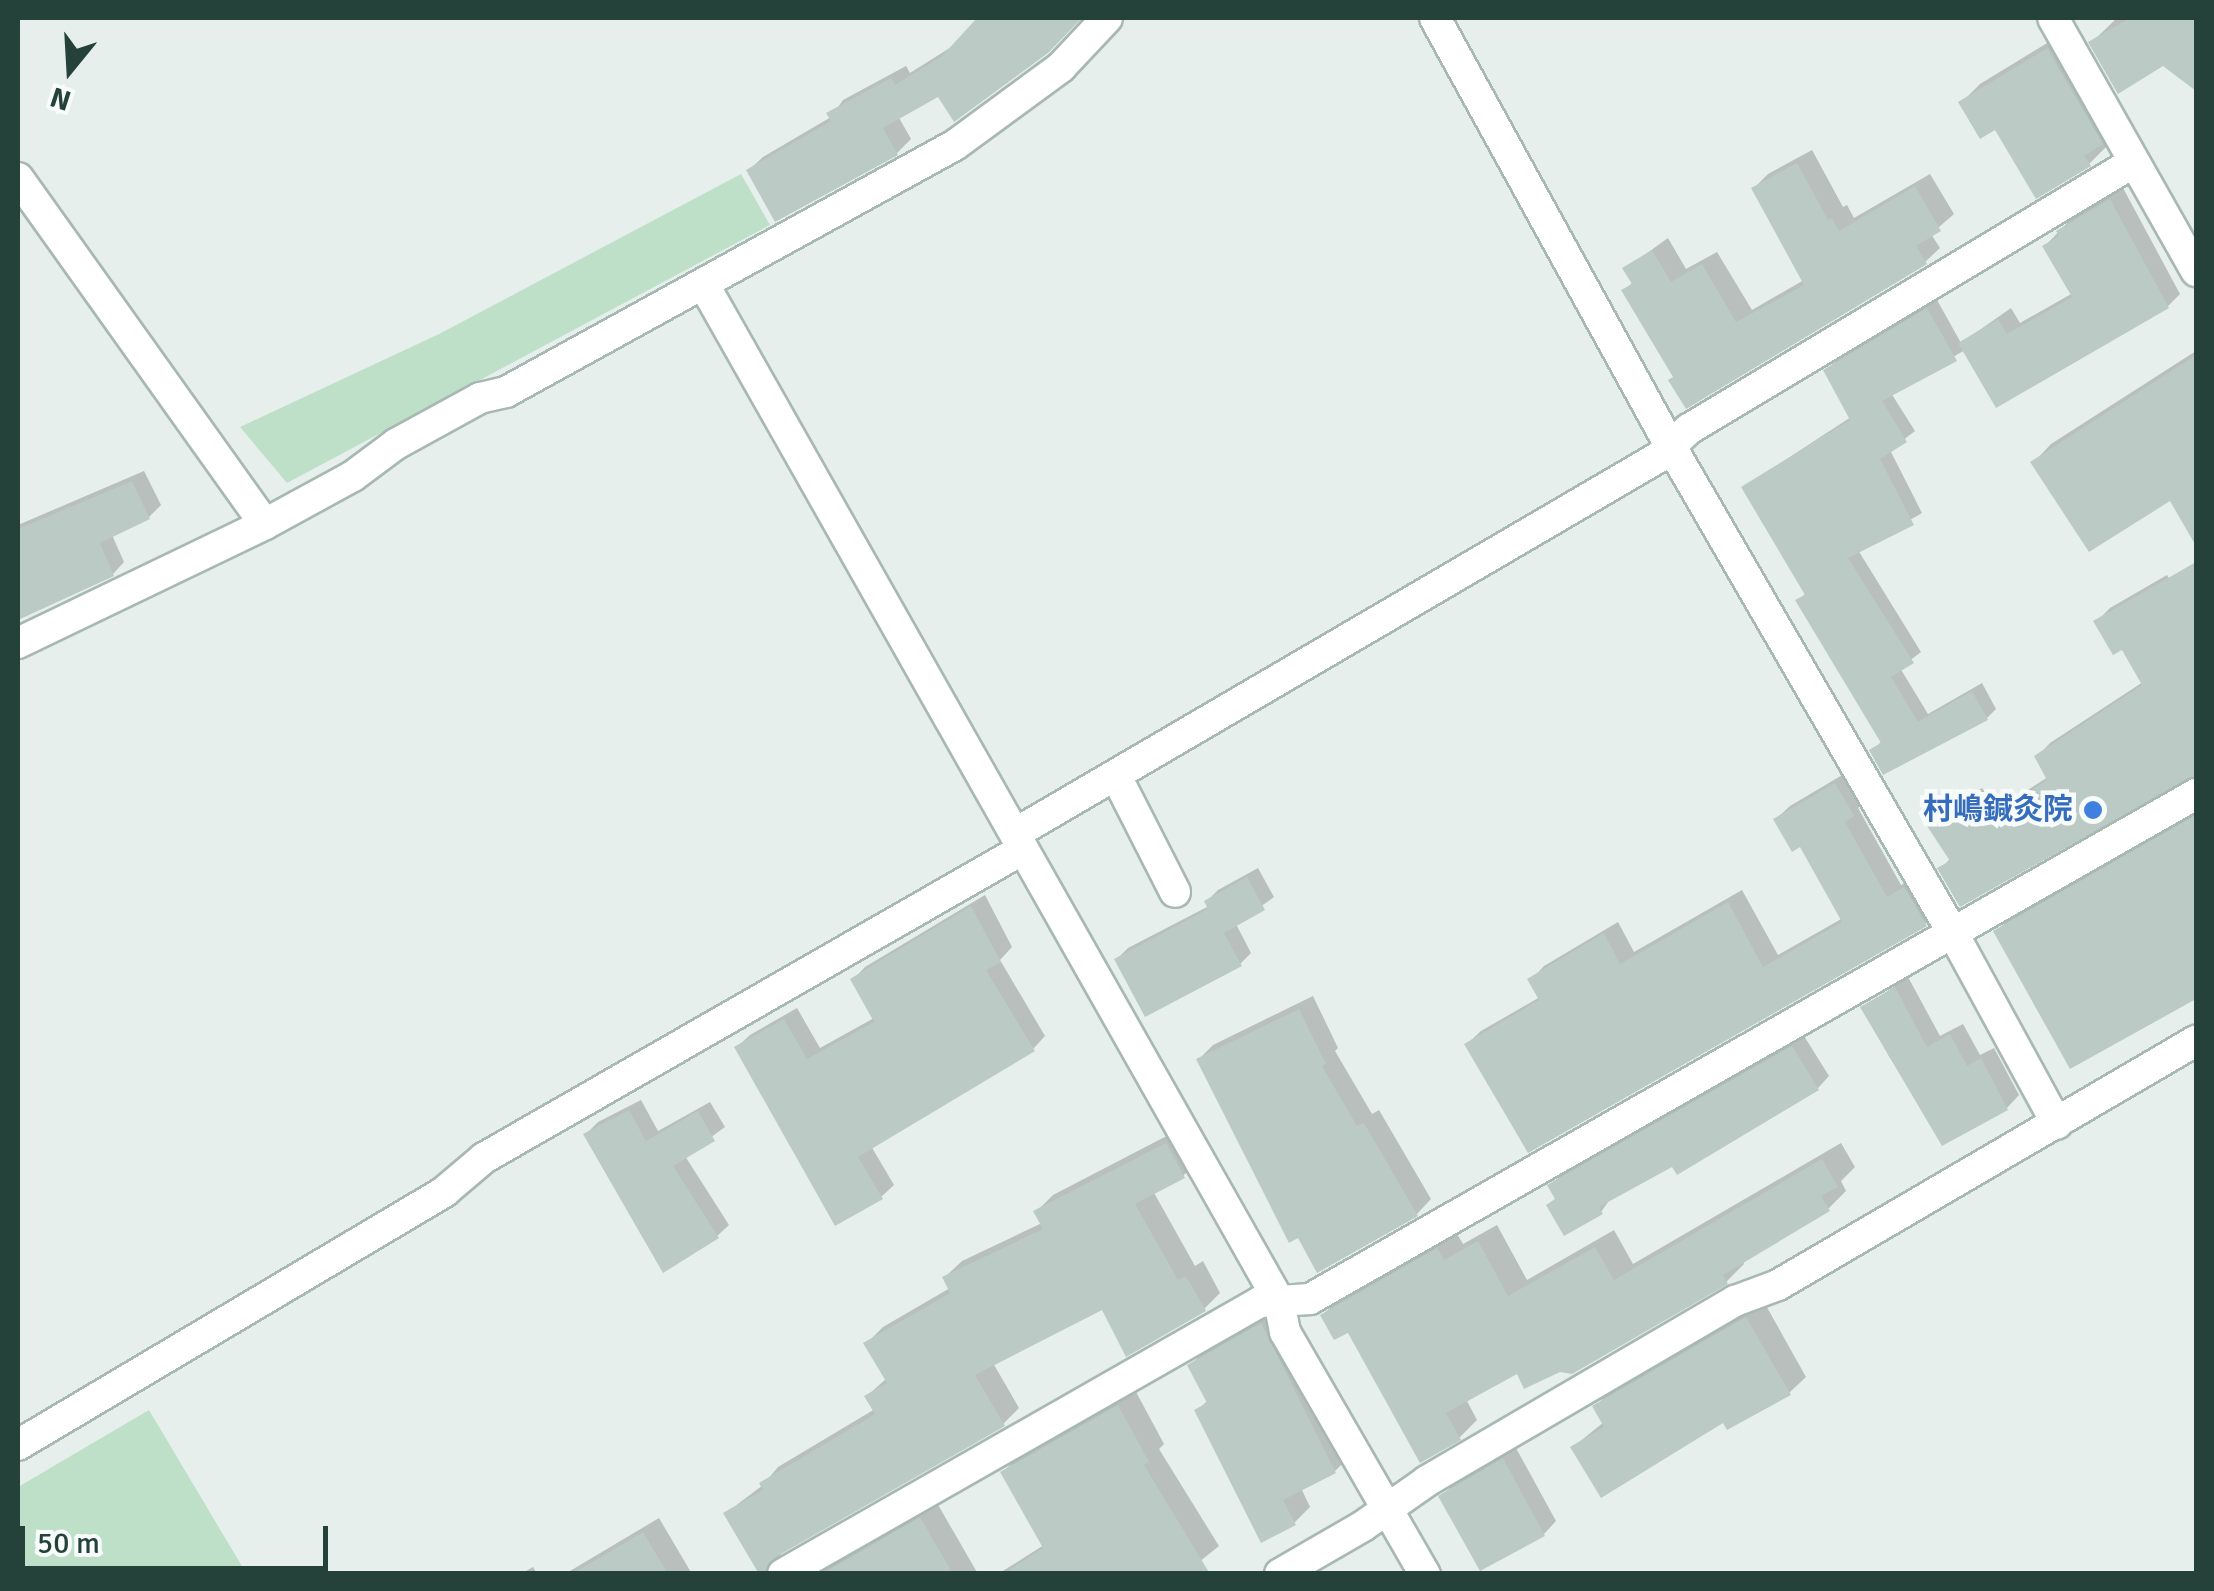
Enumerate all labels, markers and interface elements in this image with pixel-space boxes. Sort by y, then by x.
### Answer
north arrow [20,20,120,120]
text: N [46,79,75,118]
place label: 村嶋鍼灸院 [1923,792,2073,828]
marker: 村嶋鍼灸院 [2082,799,2104,821]
scale bar [25,1506,332,1568]
text: 50 m [37,1525,100,1562]

